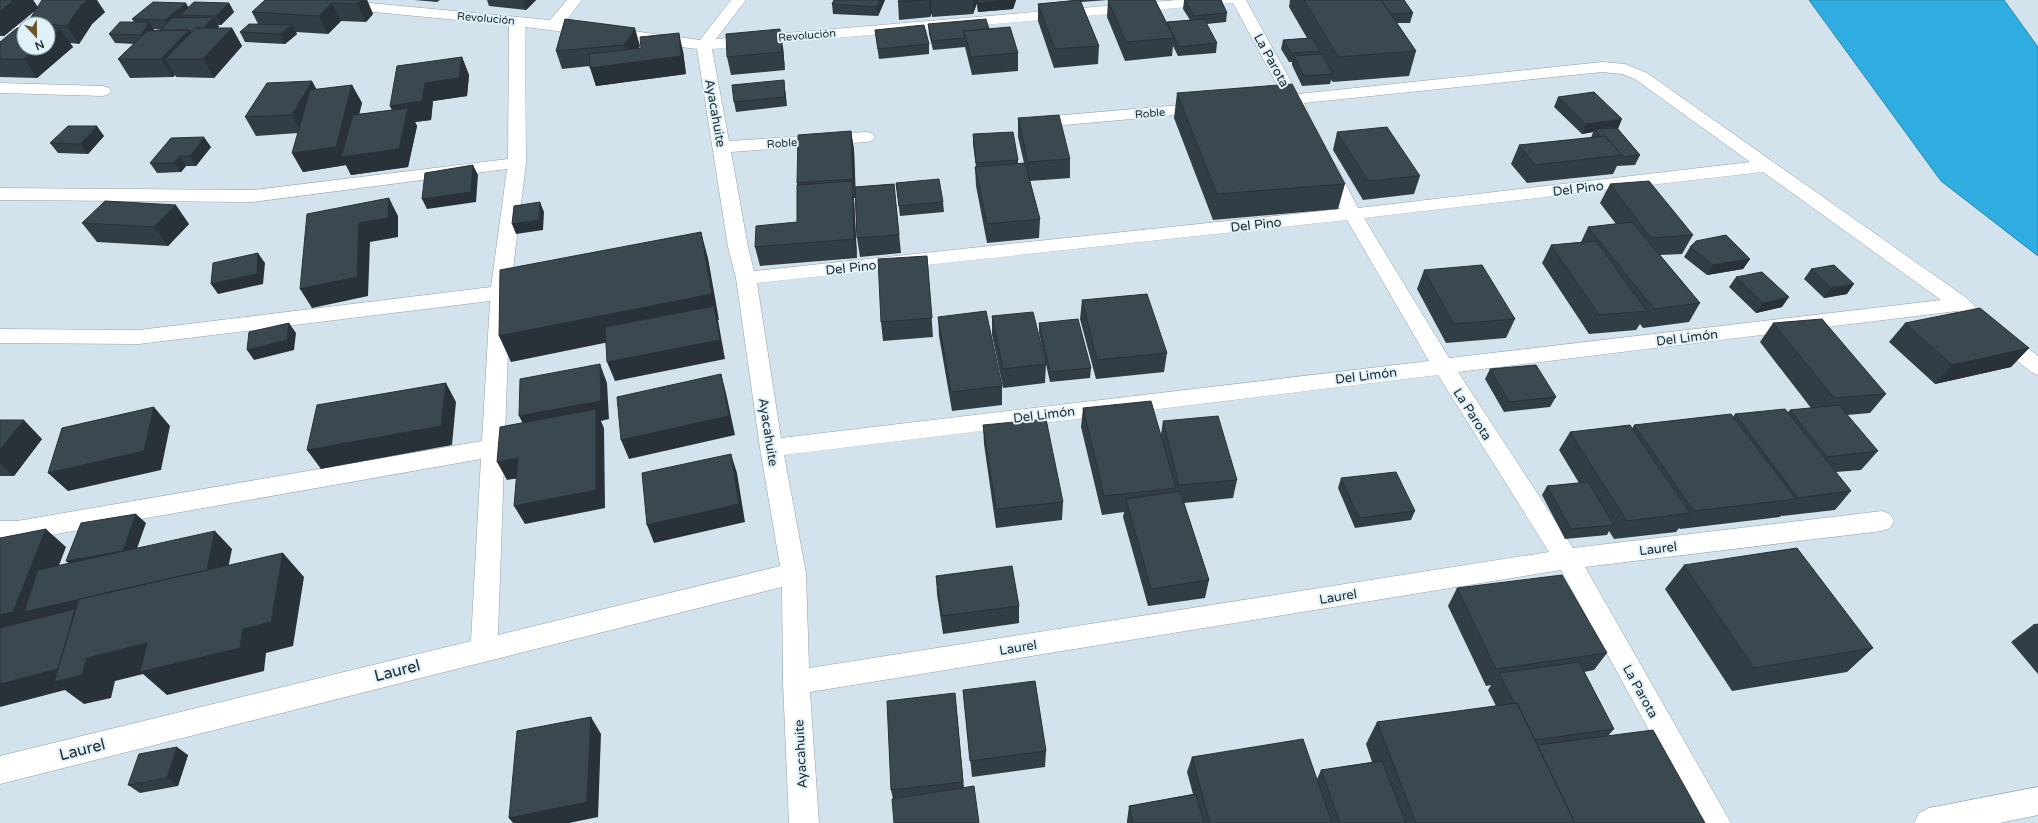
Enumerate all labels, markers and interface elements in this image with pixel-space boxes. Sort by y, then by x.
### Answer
street label: Revolución [457,10,515,27]
north arrow [16,16,56,56]
street label: Revolución [778,27,836,44]
street label: La Parota [1250,31,1292,90]
text: N [33,37,46,52]
street label: Ayacahuite [701,78,729,149]
street label: Roble [1134,106,1166,121]
street label: Roble [766,136,798,151]
street label: Del Pino [1552,178,1605,200]
street label: Del Pino [1230,214,1282,236]
street label: Del Pino [825,257,877,279]
street label: Del Limón [1655,326,1719,350]
street label: Del Limón [1334,364,1398,388]
street label: La Parota [1449,386,1495,444]
street label: Ayacahuite [755,397,781,467]
street label: Del Limón [1012,403,1076,427]
street label: Laurel [1638,539,1678,559]
street label: Laurel [1318,586,1358,608]
street label: Laurel [998,637,1038,659]
street label: Laurel [372,656,422,686]
street label: La Parota [1619,662,1661,721]
street label: Ayacahuite [791,719,811,789]
street label: Laurel [57,735,107,765]

